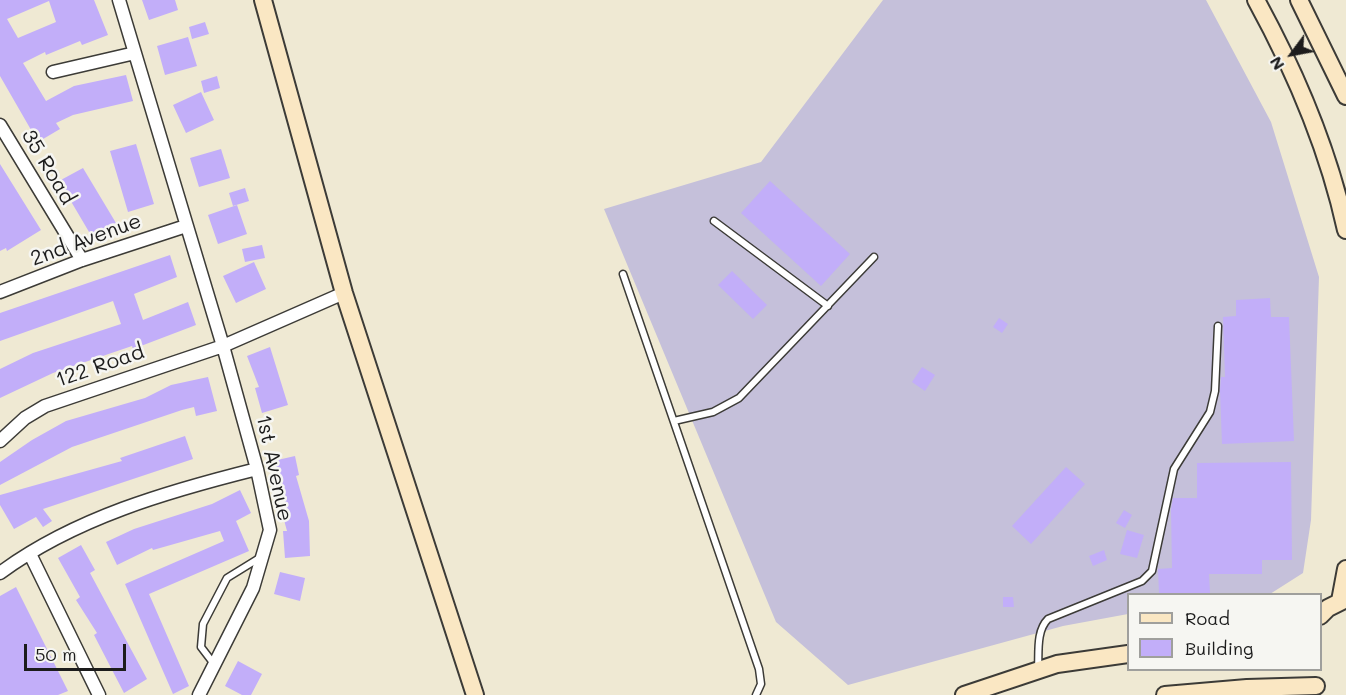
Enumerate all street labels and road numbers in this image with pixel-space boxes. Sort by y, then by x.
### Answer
street label: 35 Road [16,125,80,209]
street label: 2nd Avenue [27,208,145,272]
street label: 122 Road [52,339,148,393]
street label: 1st Avenue [250,412,298,524]

